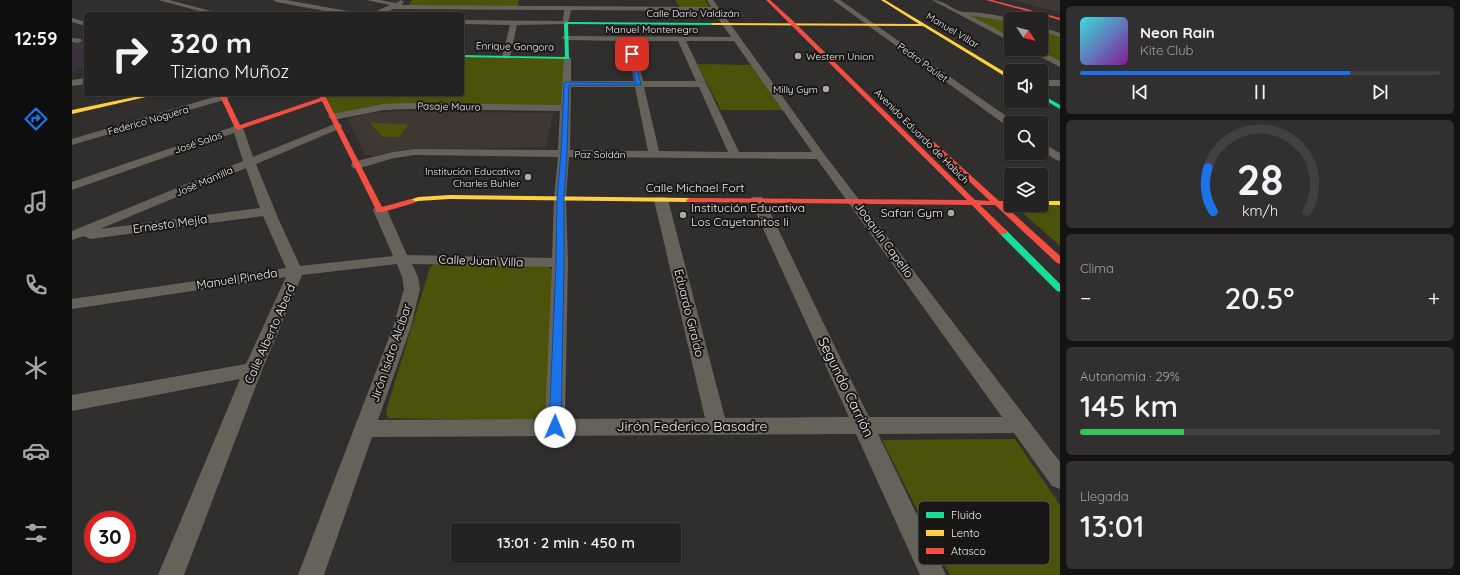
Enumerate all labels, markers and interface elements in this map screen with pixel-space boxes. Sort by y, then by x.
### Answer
street label: Calle Darío Valdizán [646,7,740,20]
street label: Manuel Villar [924,9,982,51]
north arrow [1004,12,1048,56]
map controls [1004,12,1048,212]
street label: Manuel Montenegro [606,23,698,36]
text: Neon Rain [1140,23,1215,42]
text: 320 m [170,25,252,60]
text: 12:59 [15,27,57,50]
icon: right [104,28,156,80]
pin [615,37,649,71]
street label: Enrique Gongora [476,39,554,54]
street label: Pedro Paulet [895,40,951,85]
text: Kite Club [1140,42,1193,58]
icon: arrive [621,43,643,65]
place label: Western Union [806,50,874,63]
marker: Western Union [793,51,803,61]
text: Tiziano Muñoz [170,60,289,83]
button: sound [1004,64,1048,108]
icon: previous [1129,81,1151,103]
icon: pause [1249,81,1271,103]
icon: next [1369,81,1391,103]
place label: Milly Gym [773,83,818,96]
marker: Milly Gym [821,84,831,94]
street label: Avenida Eduardo de Habich [872,86,972,186]
street label: Pasaje Mauro [417,99,481,114]
street label: Federico Noguera [106,103,190,138]
icon: directions [22,105,50,133]
button: search [1004,116,1048,160]
street label: José Salas [173,128,224,157]
street label: Paz Soldán [574,148,626,161]
text: 28 [1237,152,1283,204]
street label: José Mantilla [174,164,235,199]
place label: Institución Educativa Charles Buhler [425,165,520,190]
button: layers [1004,168,1048,212]
marker: Institución Educativa Charles Buhler [523,172,533,182]
street label: Calle Michael Fort [646,180,744,195]
icon: music [22,188,50,216]
street label: Joaquín Capello [852,199,917,281]
place label: Institución Educativa Los Cayetanitos Ii [691,200,805,229]
text: km/h [1242,201,1278,219]
place label: Safari Gym [881,205,943,220]
marker: Safari Gym [946,208,956,218]
marker: Institución Educativa Los Cayetanitos Ii [678,210,688,220]
street label: Ernesto Mejía [132,211,208,236]
street label: Calle Juan Villa [438,252,524,269]
text: Clima [1080,260,1114,276]
street label: Manuel Pineda [195,265,278,292]
street label: Eduardo Giraldo [671,267,708,359]
icon: phone [22,271,50,299]
text: 20.5° [1224,279,1295,317]
street label: Calle Alberto Aberd [241,282,298,386]
text: − [1080,284,1091,312]
text: + [1428,284,1440,312]
street label: Jirón Isidro Alcíbar [367,301,415,404]
street label: Segundo Carrión [814,334,878,440]
icon: climate [22,354,50,382]
text: Autonomía · 29% [1080,368,1180,384]
text: 145 km [1080,387,1178,425]
position arrow [534,406,576,448]
street label: Jirón Federico Basadre [617,417,768,435]
icon: car [22,437,50,465]
text: Llegada [1080,488,1129,504]
legend [918,501,1050,565]
text: 13:01 [1080,507,1145,545]
text: Fluido [951,508,982,522]
speed limit sign: 30 [84,511,136,563]
icon: filters [22,519,50,547]
text: Lento [951,526,980,540]
text: 13:01 · 2 min · 450 m [497,533,635,552]
text: Atasco [951,544,986,558]

